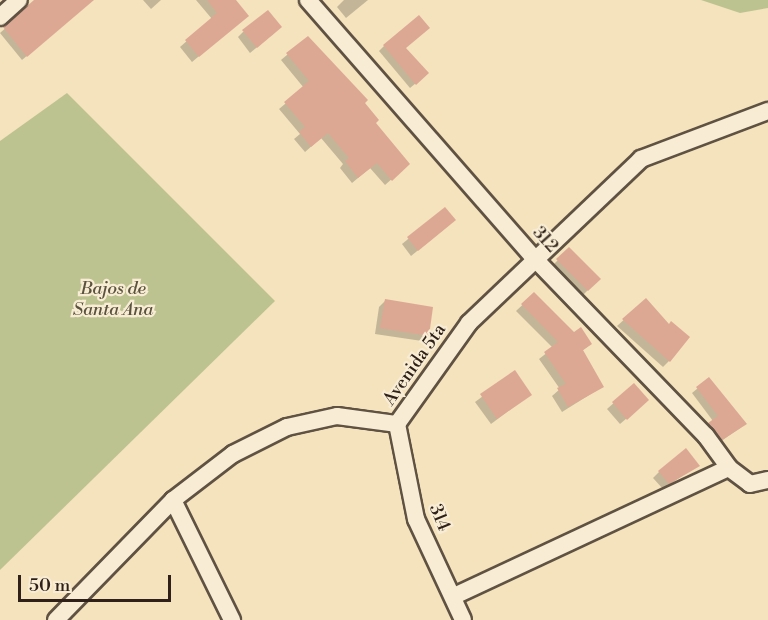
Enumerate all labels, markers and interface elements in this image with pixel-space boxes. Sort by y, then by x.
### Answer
street label: 312 [528,222,562,258]
park label: Bajos de Santa Ana [73,279,153,322]
street label: Avenida 5ta [379,320,451,410]
street label: 314 [424,501,454,535]
scale bar [21,563,174,601]
text: 50 m [29,574,70,597]

